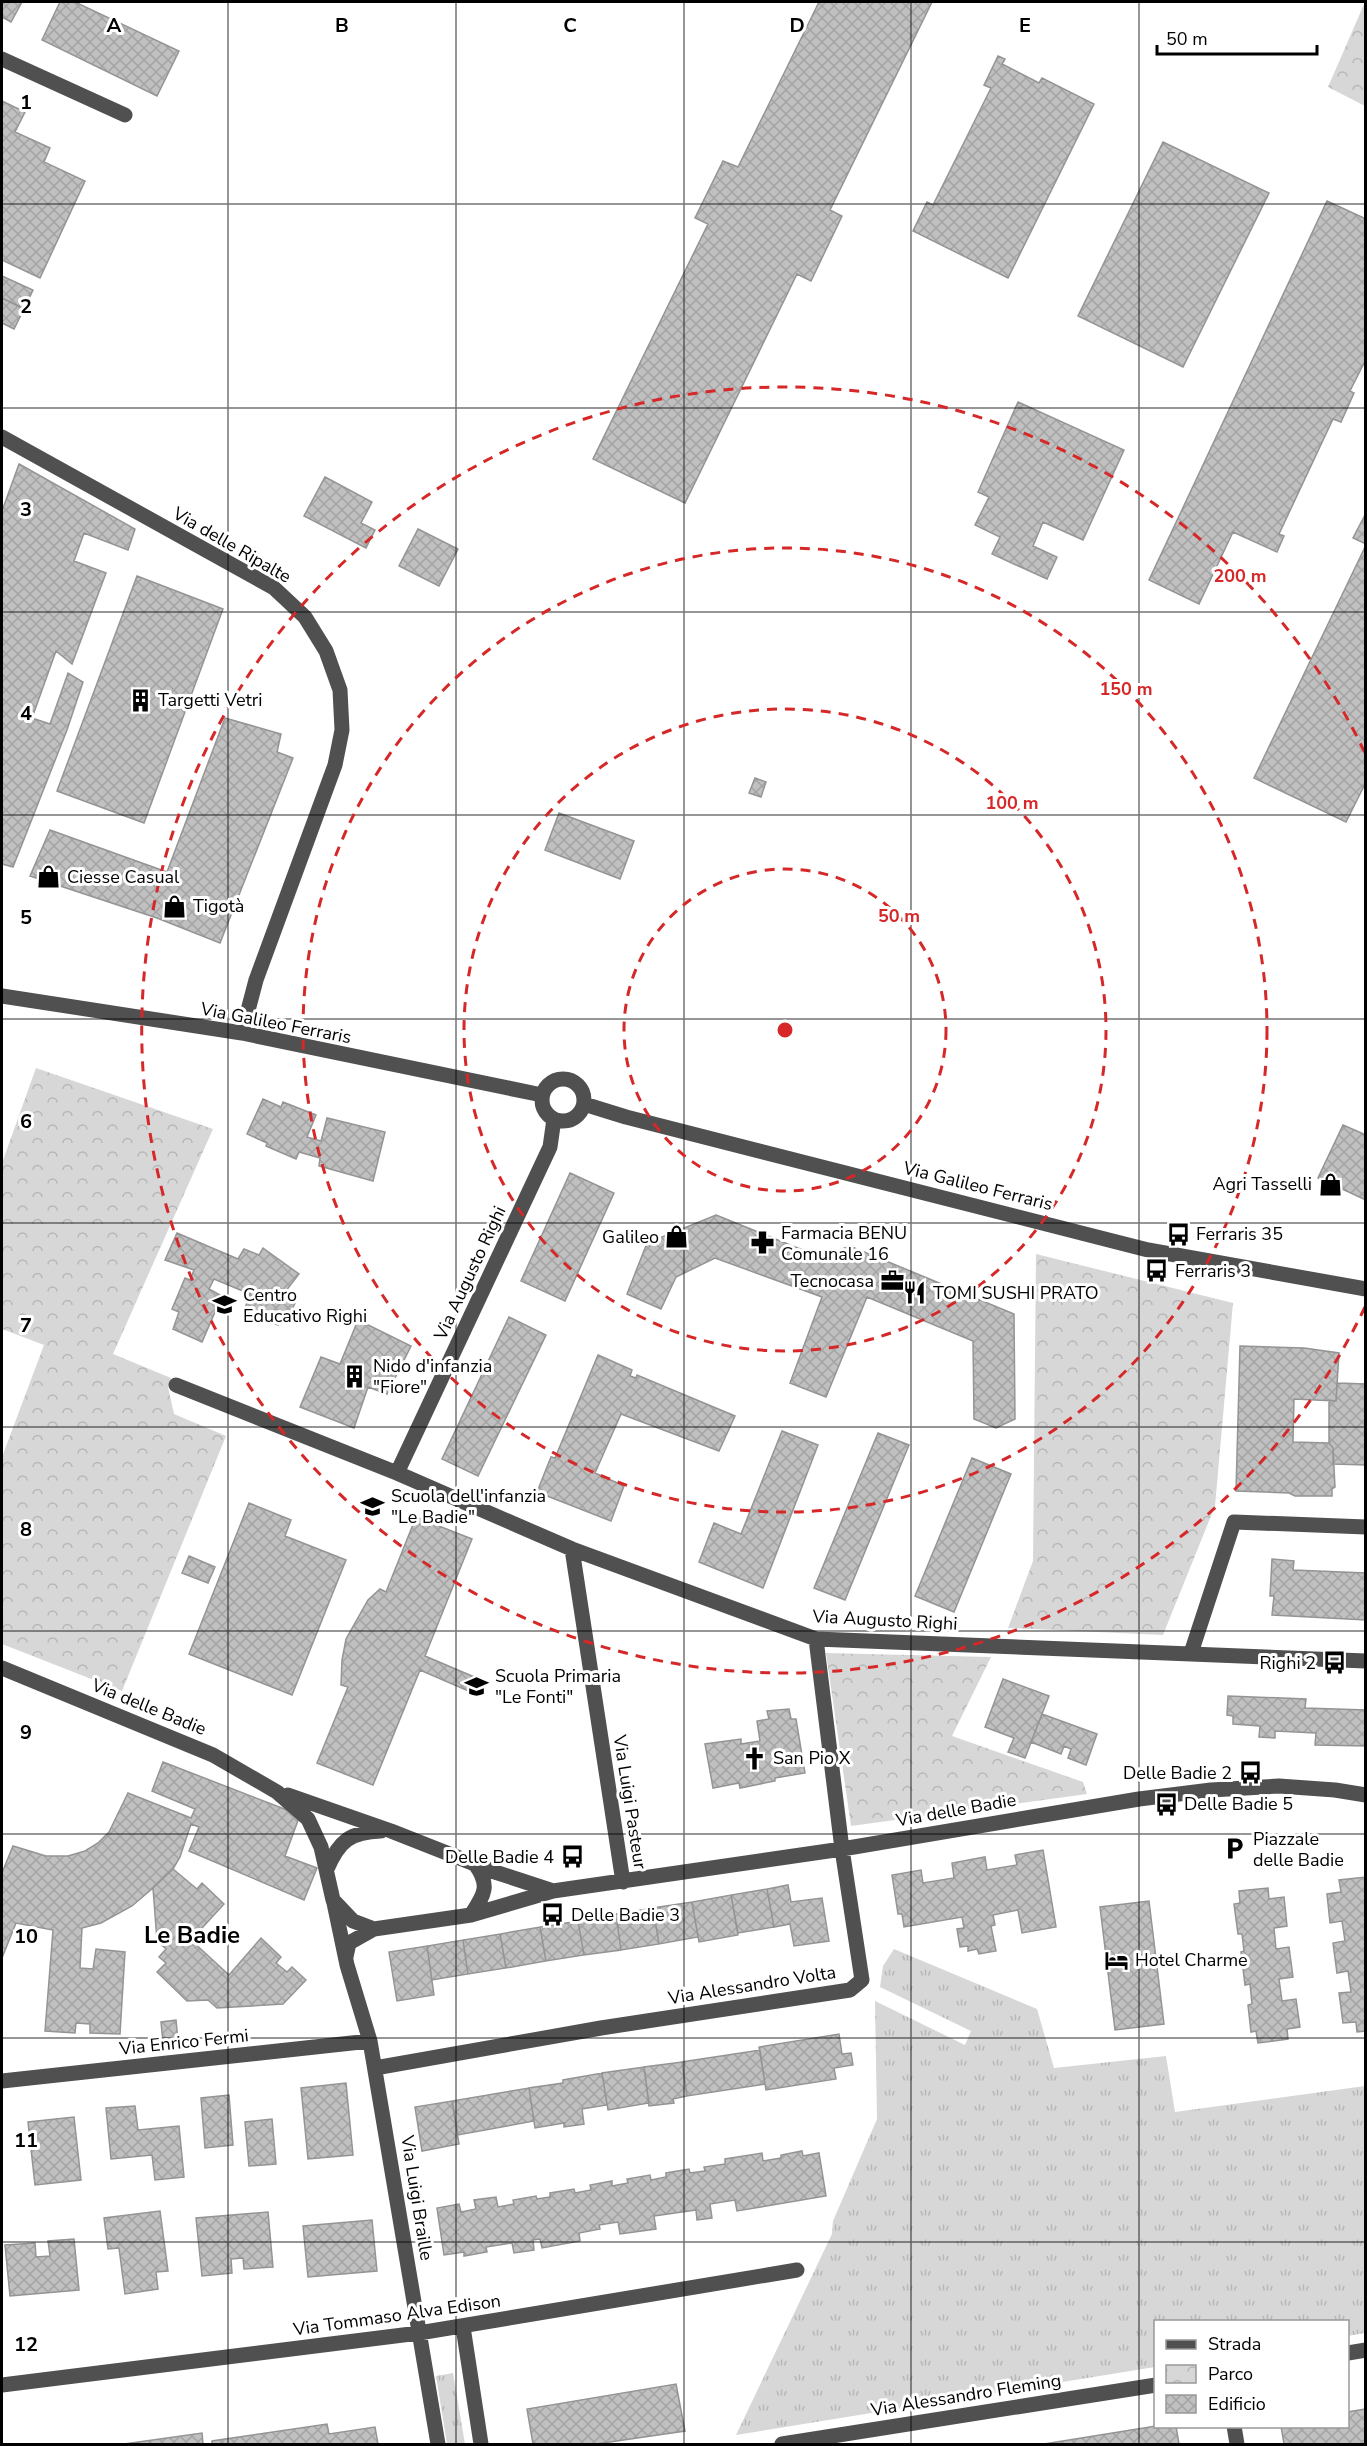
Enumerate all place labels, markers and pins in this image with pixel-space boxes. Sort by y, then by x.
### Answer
building icon: Targetti Vetri [127,687,153,713]
place label: Targetti Vetri [158,688,262,712]
shop icon: Ciesse Casual [36,864,62,890]
place label: Ciesse Casual [67,865,180,889]
shop icon: Tigotà [162,893,188,919]
place label: Tigotà [193,894,244,918]
centre of rings [775,1020,795,1040]
shop icon: Agri Tasselli [1317,1171,1343,1197]
place label: Agri Tasselli [1212,1172,1312,1196]
place label: Farmacia BENU Comunale 16 [781,1221,907,1266]
bus stop icon: Ferraris 35 [1165,1221,1191,1247]
place label: Ferraris 35 [1196,1222,1283,1246]
shop icon: Galileo [664,1224,690,1250]
place label: Galileo [602,1225,659,1249]
pharmacy icon: Farmacia BENU Comunale 16 [750,1230,776,1256]
bus stop icon: Ferraris 3 [1144,1258,1170,1284]
place label: Ferraris 3 [1175,1259,1251,1283]
office icon: Tecnocasa [879,1268,905,1294]
place label: Tecnocasa [790,1269,874,1293]
restaurant icon: TOMI SUSHI PRATO [902,1280,928,1306]
place label: TOMI SUSHI PRATO [933,1281,1098,1305]
place label: Centro Educativo Righi [243,1283,367,1328]
school or university icon: Centro Educativo Righi [212,1292,238,1318]
place label: Nido d'infanzia "Fiore" [373,1354,492,1399]
building icon: Nido d'infanzia "Fiore" [342,1363,368,1389]
place label: Scuola dell'infanzia "Le Badie" [391,1484,546,1529]
school or university icon: Scuola dell'infanzia "Le Badie" [360,1493,386,1519]
bus stop icon: Righi 2 [1321,1650,1347,1676]
place label: Righi 2 [1259,1651,1316,1675]
place label: Scuola Primaria "Le Fonti" [495,1664,621,1709]
school or university icon: Scuola Primaria "Le Fonti" [464,1673,490,1699]
church icon: San Pio X [742,1745,768,1771]
place label: San Pio X [773,1746,851,1770]
bus stop icon: Delle Badie 2 [1237,1760,1263,1786]
place label: Delle Badie 2 [1123,1761,1232,1785]
bus stop icon: Delle Badie 5 [1153,1791,1179,1817]
place label: Delle Badie 5 [1184,1792,1293,1816]
place label: Piazzale delle Badie [1253,1827,1344,1872]
parking icon: Piazzale delle Badie [1222,1836,1248,1862]
bus stop icon: Delle Badie 4 [559,1844,585,1870]
place label: Delle Badie 4 [445,1845,554,1869]
bus stop icon: Delle Badie 3 [540,1902,566,1928]
place label: Delle Badie 3 [571,1903,680,1927]
hotel icon: Hotel Charme [1104,1947,1130,1973]
place label: Hotel Charme [1135,1948,1248,1972]

